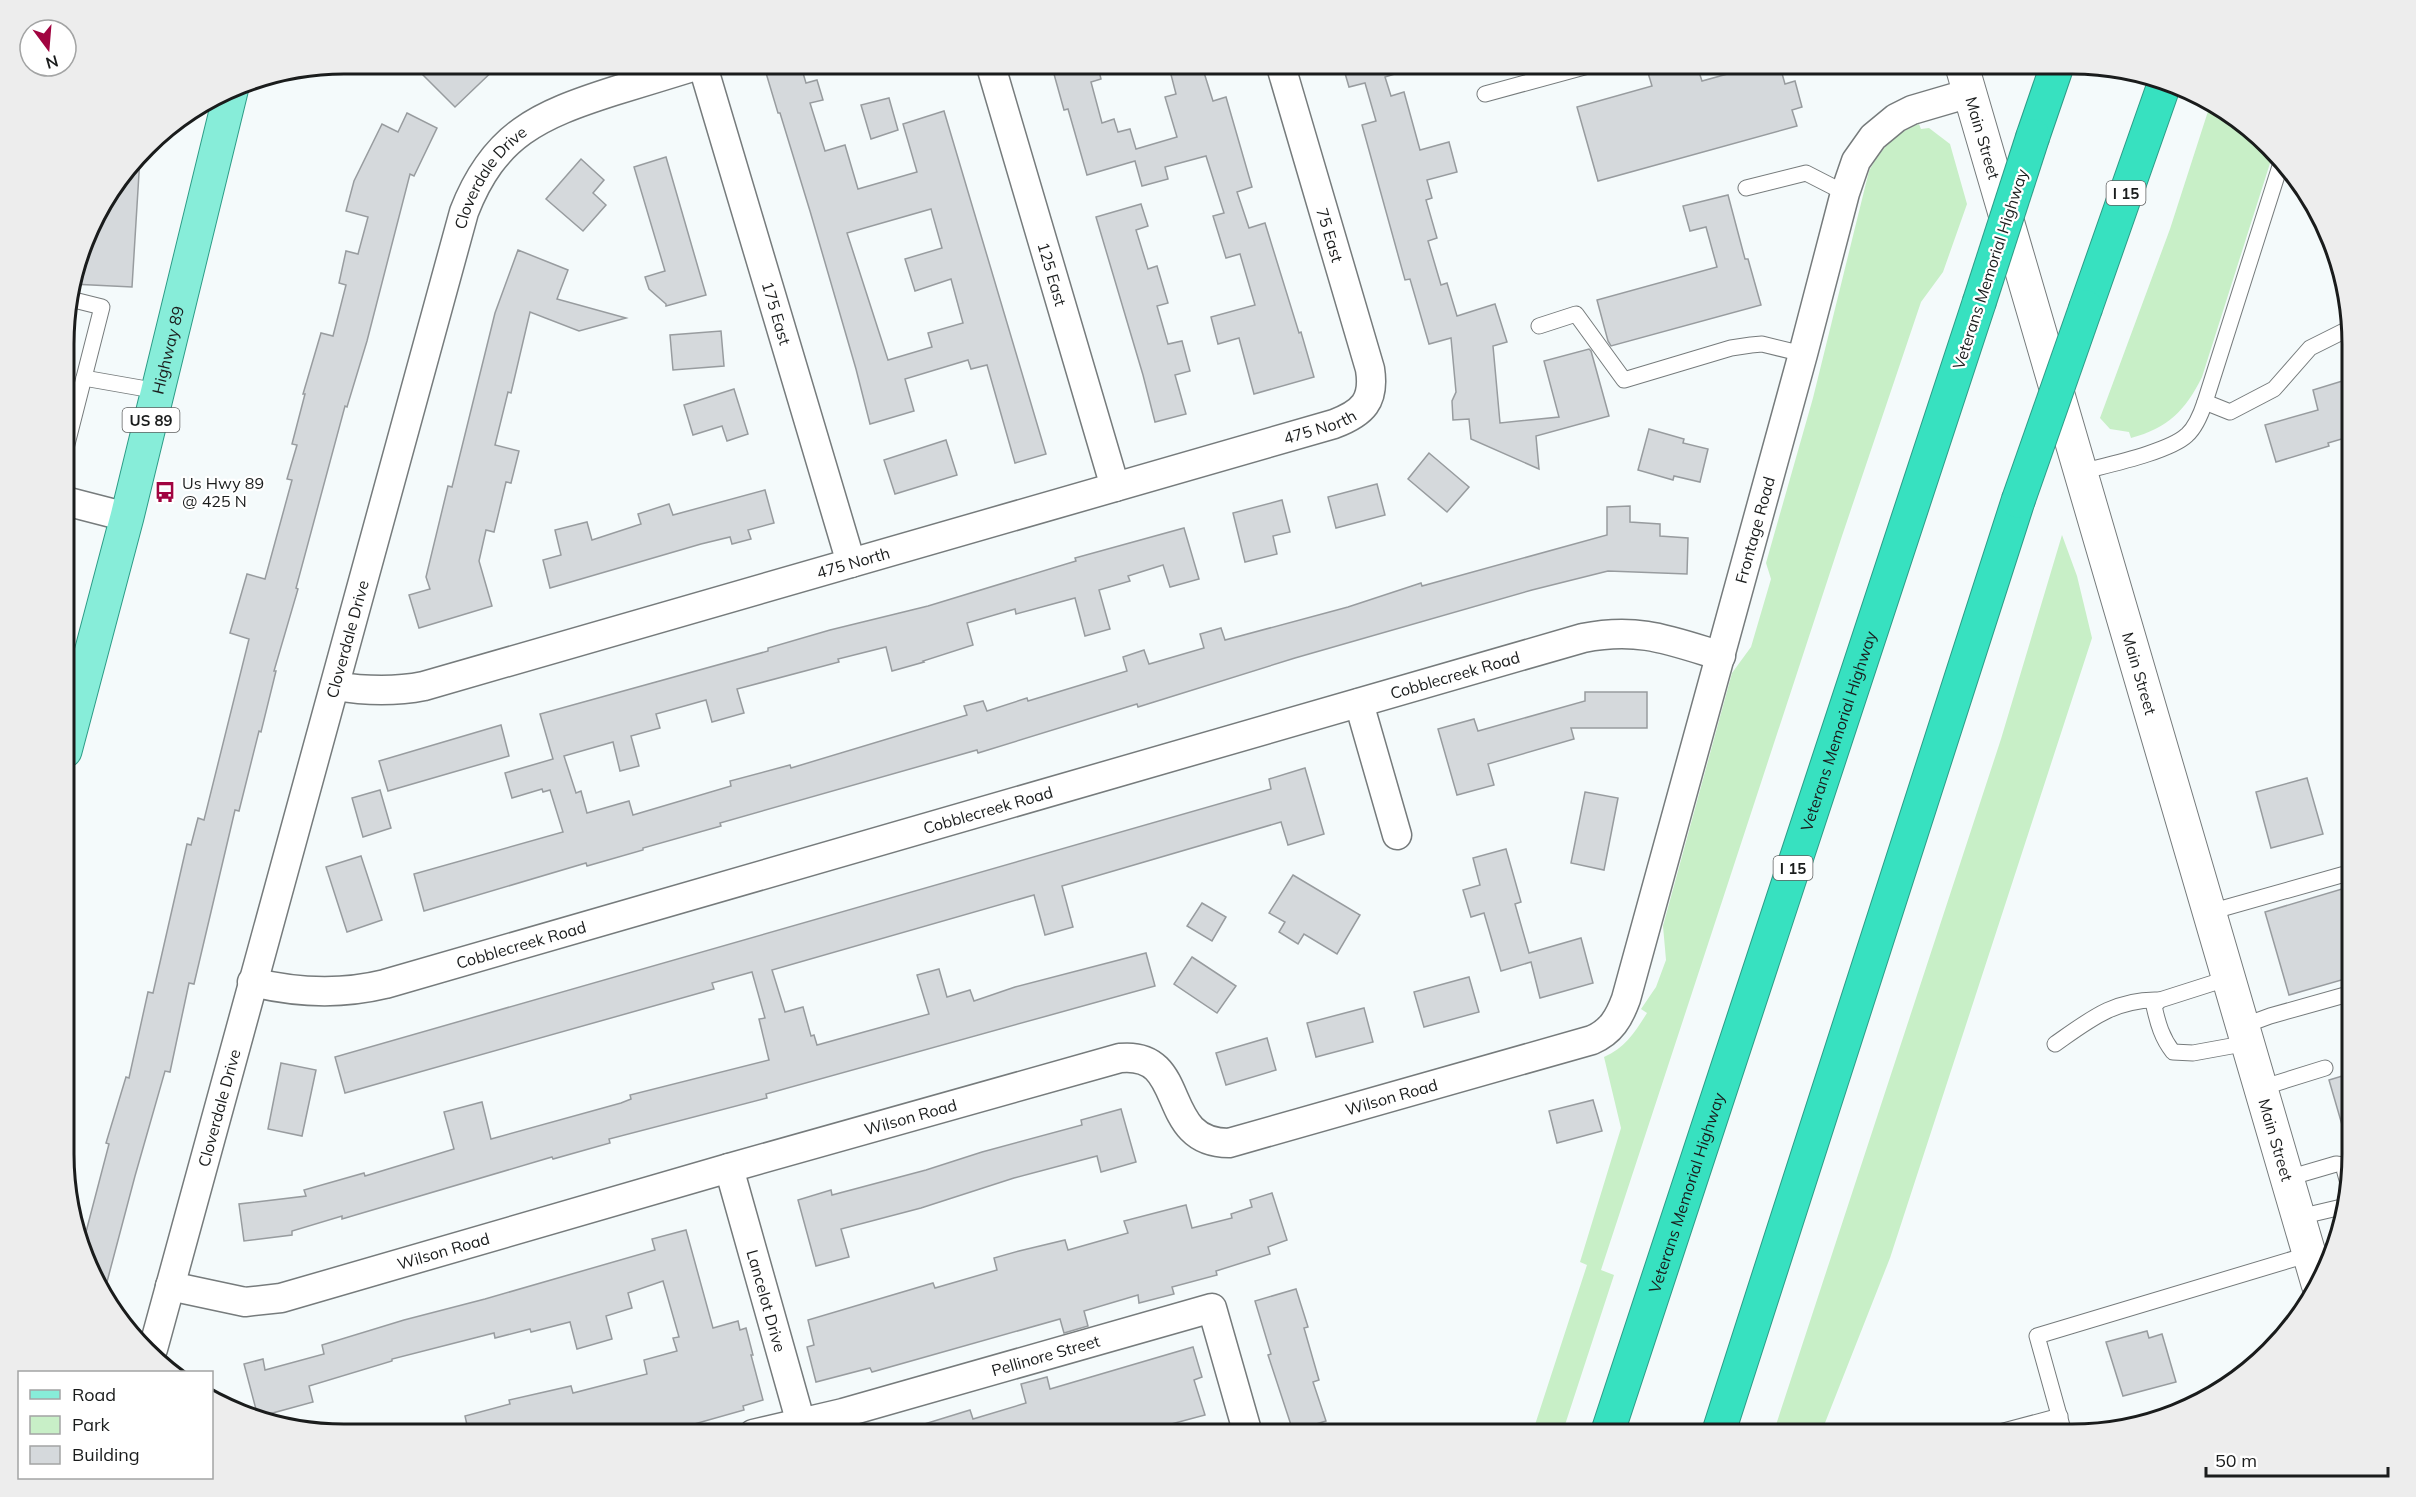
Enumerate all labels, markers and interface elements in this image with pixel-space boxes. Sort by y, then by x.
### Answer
north arrow [18,18,78,78]
text: N [44,51,61,74]
street label: Main Street [1961,94,2005,182]
street label: Cloverdale Drive [450,121,530,231]
street label: Veterans Memorial Highway [1948,166,2032,372]
road number: I 15 [2106,181,2146,205]
street label: 75 East [1312,205,1348,265]
street label: 125 East [1033,240,1071,309]
street label: 175 East [758,279,796,348]
street label: Highway 89 [147,304,188,396]
street label: 475 North [1281,405,1360,448]
road number: US 89 [122,408,180,432]
place label: Us Hwy 89 @ 425 N [182,473,264,511]
street label: Frontage Road [1731,474,1779,586]
bus stop icon: Us Hwy 89 @ 425 N [153,480,177,504]
street label: 475 North [814,542,892,582]
street label: Cloverdale Drive [322,578,373,700]
street label: Veterans Memorial Highway [1796,628,1881,834]
street label: Main Street [2118,630,2161,717]
street label: Cobblecreek Road [1388,647,1522,703]
street label: Cobblecreek Road [921,782,1055,838]
road number: I 15 [1774,856,1812,880]
street label: Cobblecreek Road [454,916,588,973]
street label: Cloverdale Drive [193,1047,245,1169]
street label: Wilson Road [1343,1074,1440,1120]
street label: Veterans Memorial Highway [1644,1089,1729,1295]
street label: Wilson Road [862,1094,959,1139]
street label: Main Street [2254,1096,2298,1184]
street label: Wilson Road [395,1228,492,1274]
street label: Lancelot Drive [742,1247,790,1354]
street label: Pellinore Street [989,1330,1102,1380]
legend [18,1371,213,1479]
text: Road [72,1383,116,1406]
text: Park [72,1413,111,1436]
scale bar [2206,1440,2388,1478]
text: Building [72,1443,140,1466]
text: 50 m [2215,1449,2257,1472]

